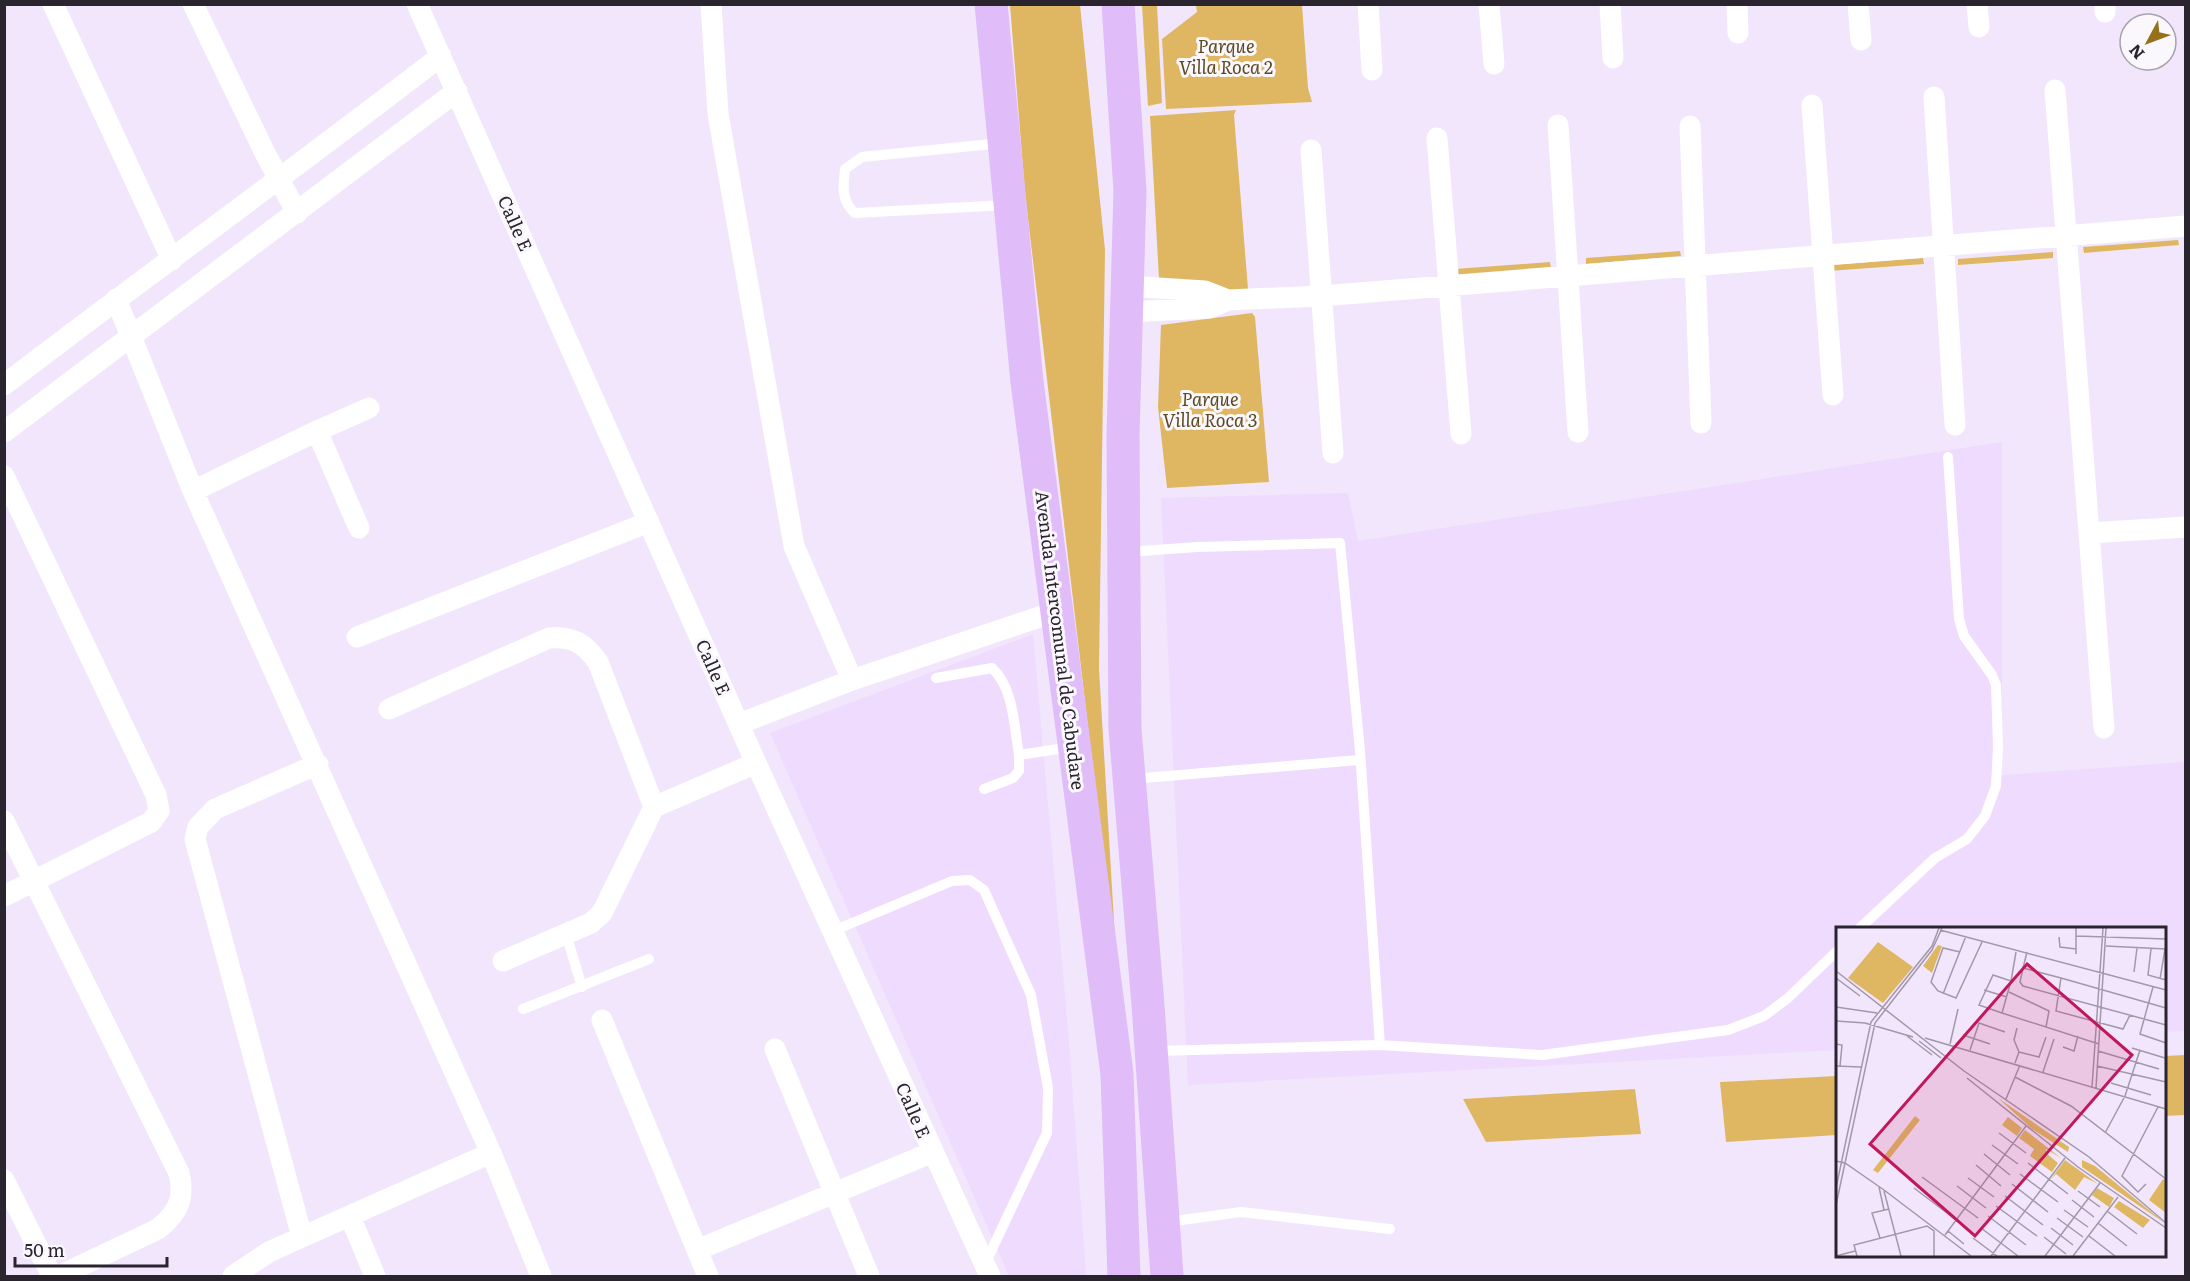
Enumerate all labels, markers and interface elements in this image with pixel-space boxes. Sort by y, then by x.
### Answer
north arrow [2118,12,2178,72]
park label: Parque Villa Roca 2 [1179,32,1273,80]
text: N [2122,40,2149,65]
street label: Calle E [492,191,540,255]
park label: Parque Villa Roca 3 [1163,385,1257,433]
street label: Avenida Intercomunal de Cabudare [1029,489,1093,791]
street label: Calle E [690,635,738,699]
inset map [1836,927,2166,1257]
street label: Calle E [890,1078,938,1142]
scale bar [15,1230,166,1268]
text: 50 m [24,1236,65,1263]

